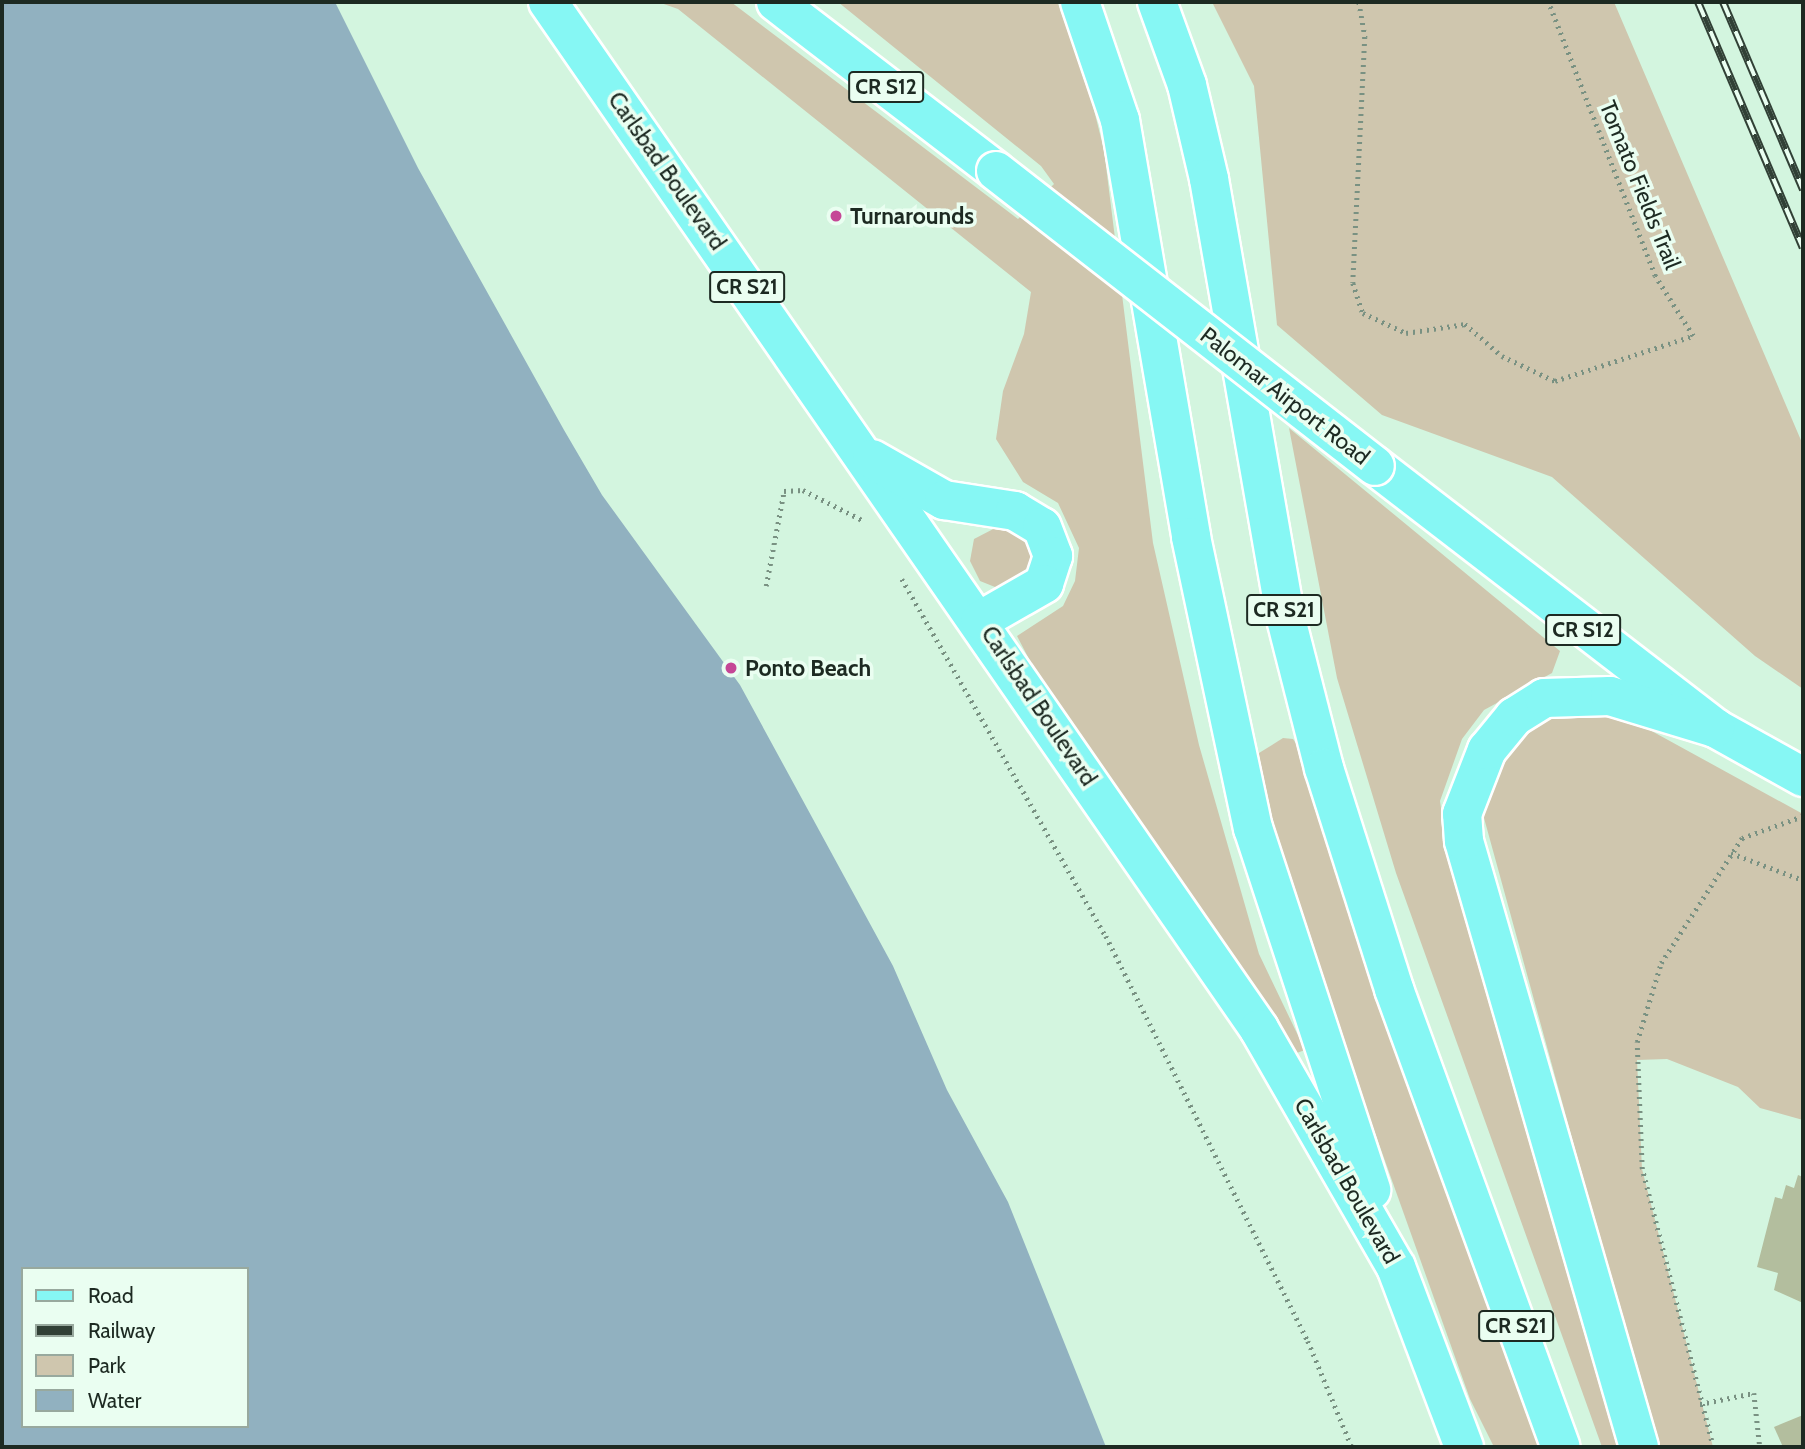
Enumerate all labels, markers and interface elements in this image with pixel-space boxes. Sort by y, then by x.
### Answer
road number: CR S12 [848,70,924,104]
street label: Carlsbad Boulevard [602,87,732,255]
street label: Tomato Fields Trail [1594,97,1686,273]
place label: Turnarounds [850,202,974,230]
marker: Turnarounds [828,208,844,224]
road number: CR S21 [708,270,786,304]
street label: Palomar Airport Road [1195,321,1375,471]
road number: CR S21 [1246,592,1322,628]
road number: CR S12 [1544,612,1622,648]
street label: Carlsbad Boulevard [975,621,1103,791]
place label: Ponto Beach [745,654,871,682]
marker: Ponto Beach [723,660,739,676]
street label: Carlsbad Boulevard [1288,1093,1406,1269]
legend [21,1267,248,1428]
text: Road [88,1283,134,1308]
road number: CR S21 [1478,1308,1554,1344]
text: Railway [88,1318,155,1343]
text: Park [88,1353,126,1378]
text: Water [88,1388,141,1413]

